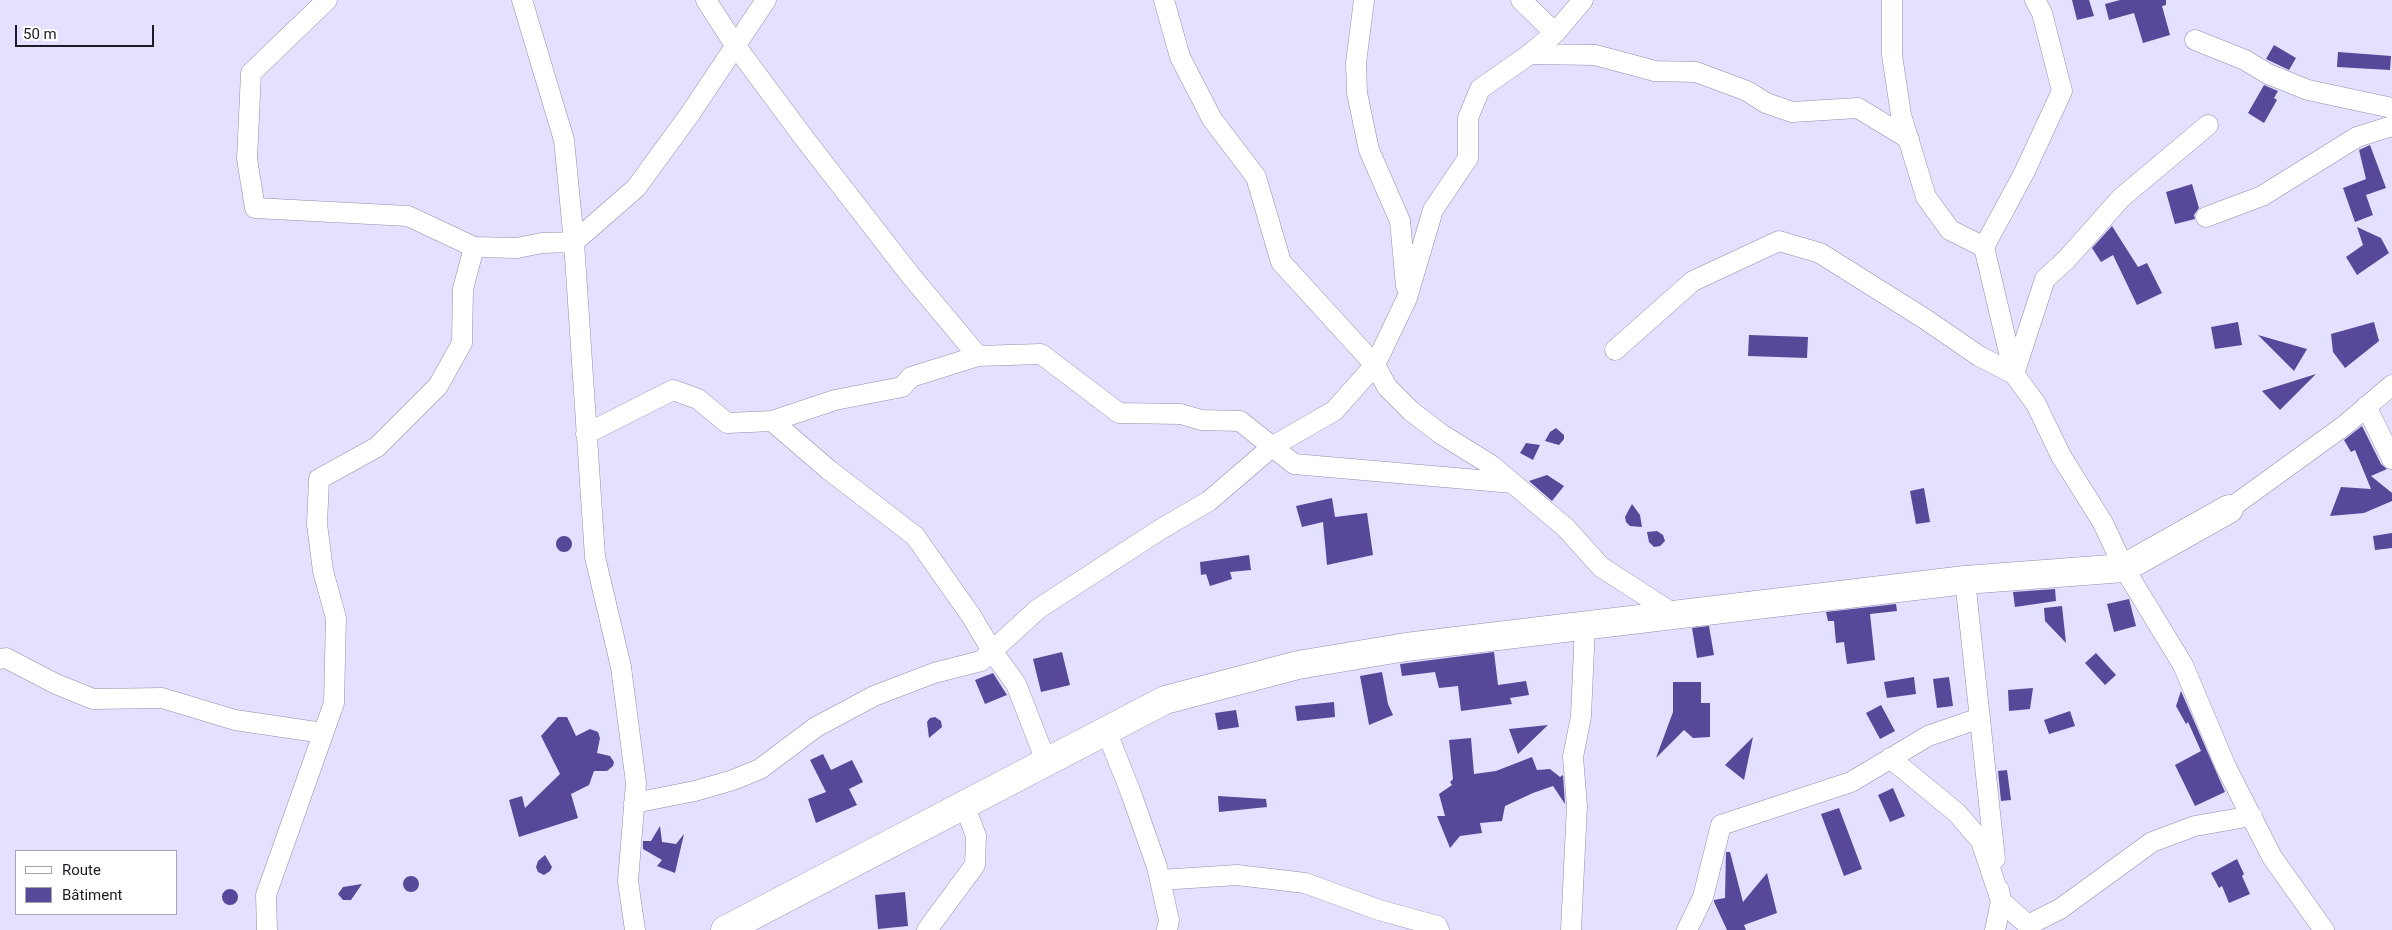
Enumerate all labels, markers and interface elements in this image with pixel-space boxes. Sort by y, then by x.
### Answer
scale bar [18,15,156,47]
text: 50 m [23,25,57,43]
legend [15,850,178,915]
text: Route [62,861,101,879]
text: Bâtiment [62,886,122,904]

